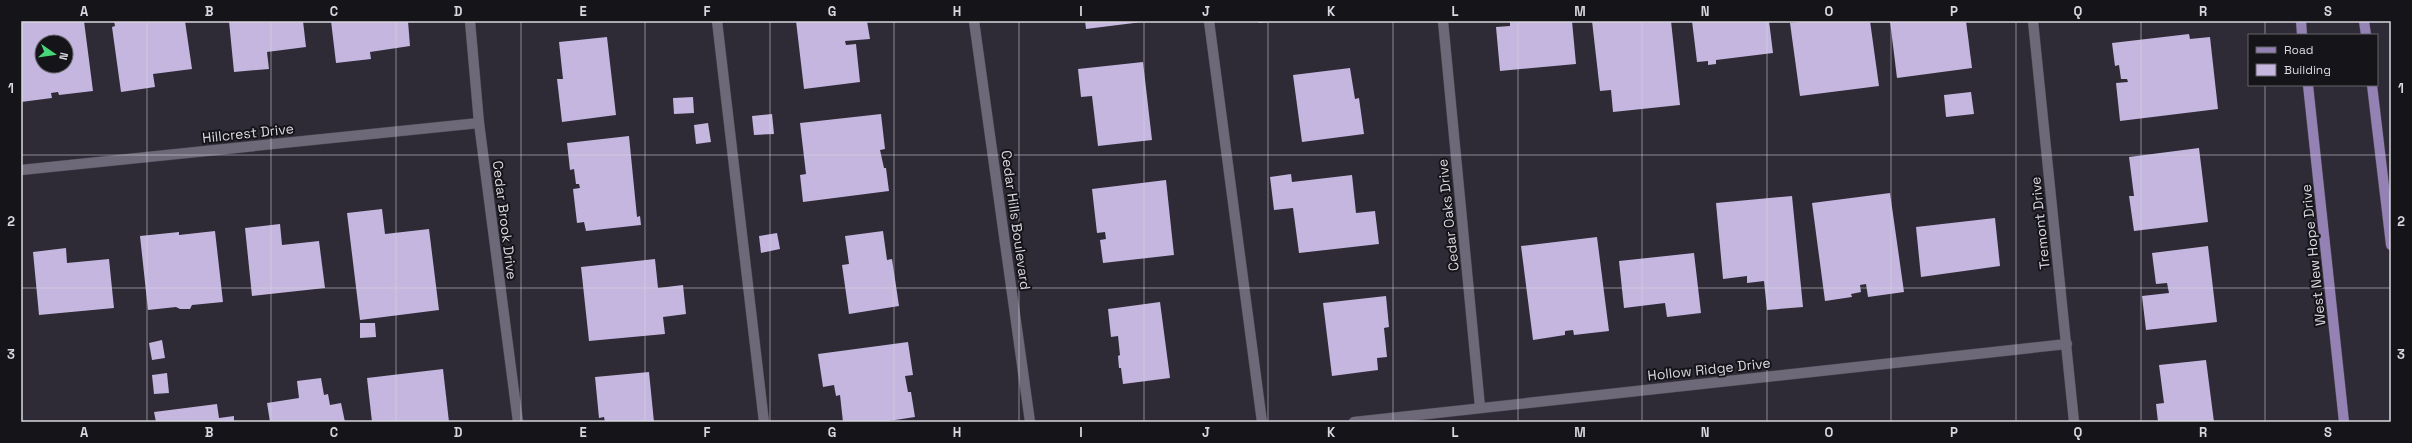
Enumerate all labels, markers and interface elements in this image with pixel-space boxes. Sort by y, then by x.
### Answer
text: A [80,3,89,20]
text: B [205,3,214,20]
text: C [330,3,338,20]
text: D [454,3,463,20]
text: E [579,3,587,20]
text: F [704,3,711,20]
text: G [828,3,836,20]
text: H [953,3,961,20]
text: I [1079,3,1083,20]
text: J [1202,3,1210,20]
text: K [1327,3,1336,20]
text: L [1451,3,1459,20]
text: M [1574,3,1586,20]
text: N [1701,3,1709,20]
text: O [1825,3,1834,20]
text: P [1950,3,1958,20]
text: Q [2074,3,2083,20]
text: R [2199,3,2207,20]
text: S [2324,3,2332,20]
north arrow [34,34,74,74]
legend [2248,34,2378,86]
text: Road [2284,42,2313,58]
text: N [56,51,71,61]
text: Building [2284,62,2331,78]
text: 1 [8,80,14,97]
text: 1 [2398,80,2404,97]
street label: Hillcrest Drive [201,119,295,147]
street label: Cedar Hills Boulevard [997,149,1035,291]
street label: Cedar Oaks Drive [1433,158,1463,272]
street label: Cedar Brook Drive [489,160,521,280]
street label: Tremont Drive [2026,176,2054,270]
street label: West New Hope Drive [2297,183,2329,327]
text: 2 [7,213,15,230]
text: 2 [2397,213,2405,230]
text: 3 [7,346,15,363]
text: 3 [2397,346,2405,363]
street label: Hollow Ridge Drive [1647,354,1771,384]
text: A [80,424,89,441]
text: B [205,424,214,441]
text: C [330,424,338,441]
text: D [454,424,463,441]
text: E [579,424,587,441]
text: F [704,424,711,441]
text: G [828,424,836,441]
text: H [953,424,961,441]
text: I [1079,424,1083,441]
text: J [1202,424,1210,441]
text: K [1327,424,1336,441]
text: L [1451,424,1459,441]
text: M [1574,424,1586,441]
text: N [1701,424,1709,441]
text: O [1825,424,1834,441]
text: P [1950,424,1958,441]
text: Q [2074,424,2083,441]
text: R [2199,424,2207,441]
text: S [2324,424,2332,441]

